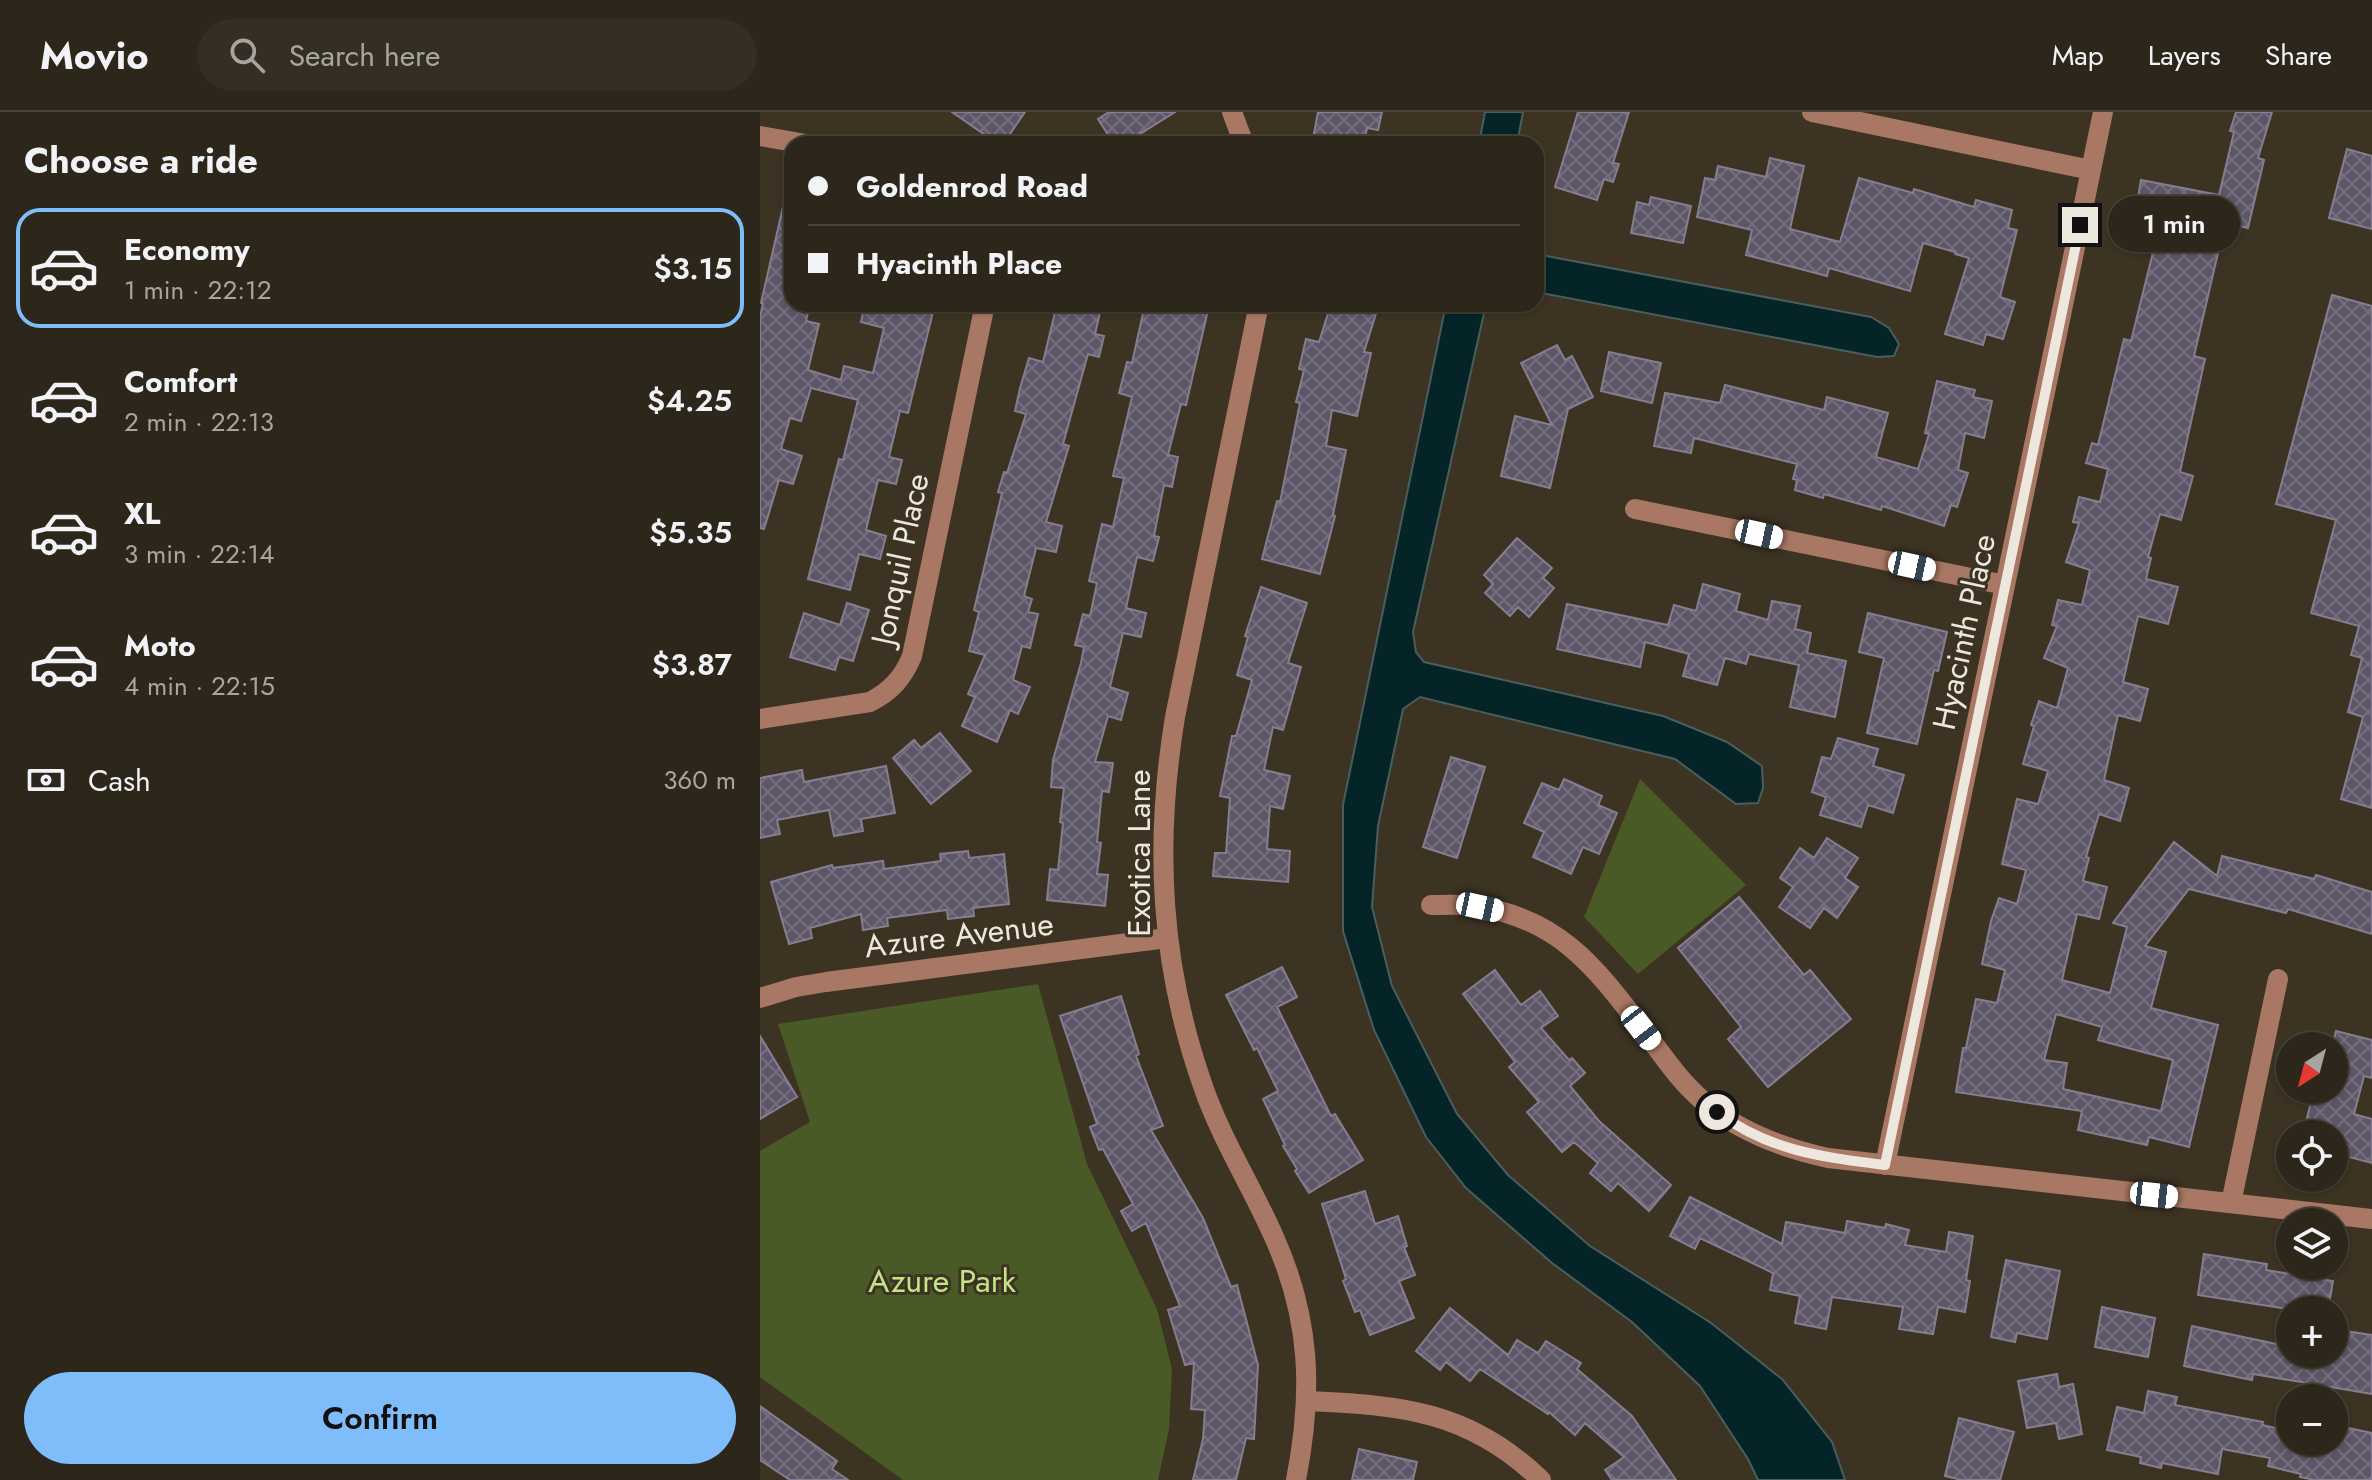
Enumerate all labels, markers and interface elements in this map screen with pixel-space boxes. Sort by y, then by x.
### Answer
search box [197,19,757,91]
text: Movio [40,28,149,83]
icon: search [225,33,269,77]
text: Search here [289,34,440,77]
text: Map [2052,35,2104,76]
text: Layers [2148,35,2221,76]
text: Share [2265,35,2332,76]
text: Choose a ride [24,134,258,186]
text: Goldenrod Road [856,165,1088,208]
callout: 1 min [2108,197,2240,253]
text: 1 min [2142,205,2206,243]
route end [2062,207,2098,243]
text: Economy [124,228,250,271]
icon: car [28,232,100,304]
text: Hyacinth Place [856,242,1062,285]
text: $3.15 [653,247,732,290]
text: 1 min · 22:12 [124,271,271,309]
text: Comfort [124,360,237,403]
icon: car [28,364,100,436]
text: $4.25 [647,379,732,422]
text: 2 min · 22:13 [124,403,274,441]
street label: Jonquil Place [859,469,941,653]
text: XL [124,492,160,535]
icon: car [28,496,100,568]
text: $5.35 [649,511,732,554]
car [1733,517,1785,551]
street label: Hyacinth Place [1921,530,2007,734]
text: 3 min · 22:14 [124,535,274,573]
car [1886,549,1938,583]
text: Moto [124,624,196,667]
icon: car [28,628,100,700]
text: $3.87 [652,643,732,686]
text: 4 min · 22:15 [124,667,275,705]
icon: cash [24,758,68,802]
text: Cash [88,759,151,802]
text: 360 m [663,761,736,799]
street label: Exotica Lane [1116,769,1162,937]
car [1454,890,1506,924]
street label: Azure Avenue [862,901,1056,969]
car [1617,1002,1665,1054]
north arrow [2276,1032,2348,1104]
map controls [2276,1032,2348,1456]
route start [1699,1094,1735,1130]
button: locate [2276,1120,2348,1192]
car [2129,1181,2179,1209]
button: layers [2276,1208,2348,1280]
park label: Azure Park [868,1258,1017,1304]
button: + [2276,1296,2348,1368]
button: Confirm [24,1372,736,1464]
button: − [2276,1384,2348,1456]

